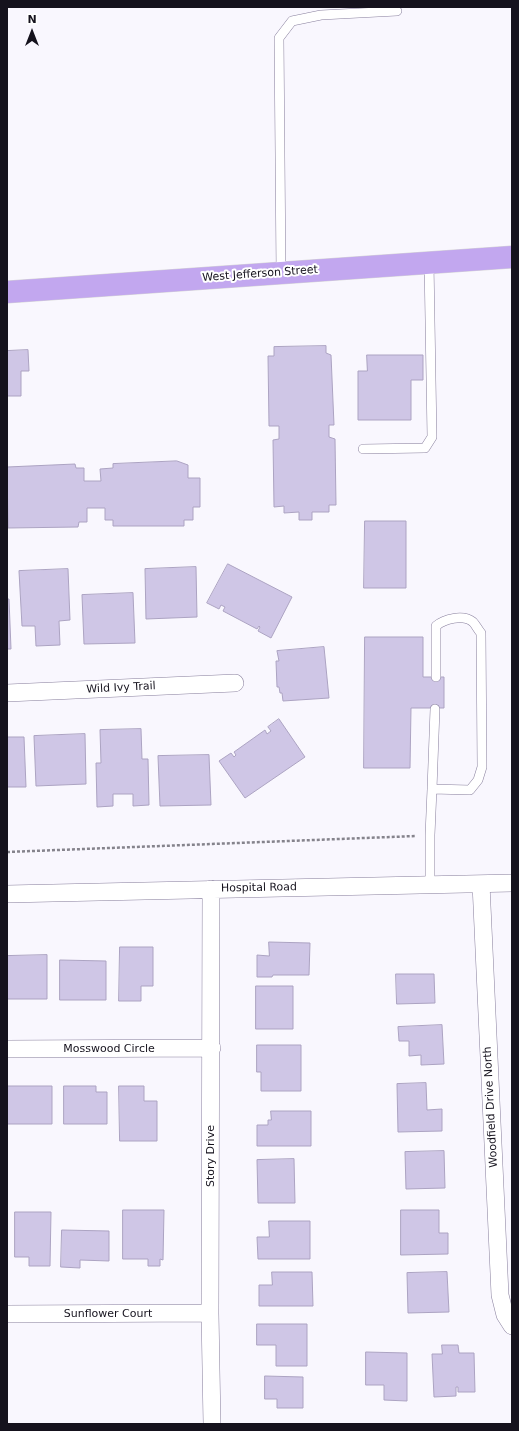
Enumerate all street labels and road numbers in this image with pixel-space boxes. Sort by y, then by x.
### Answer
street label: West Jefferson Street [202,263,318,285]
street label: Wild Ivy Trail [86,680,156,696]
street label: Hospital Road [221,881,297,895]
street label: Mosswood Circle [63,1042,155,1056]
street label: Woodfield Drive North [481,1046,501,1168]
street label: Story Drive [204,1125,218,1187]
street label: Sunflower Court [64,1307,152,1321]

